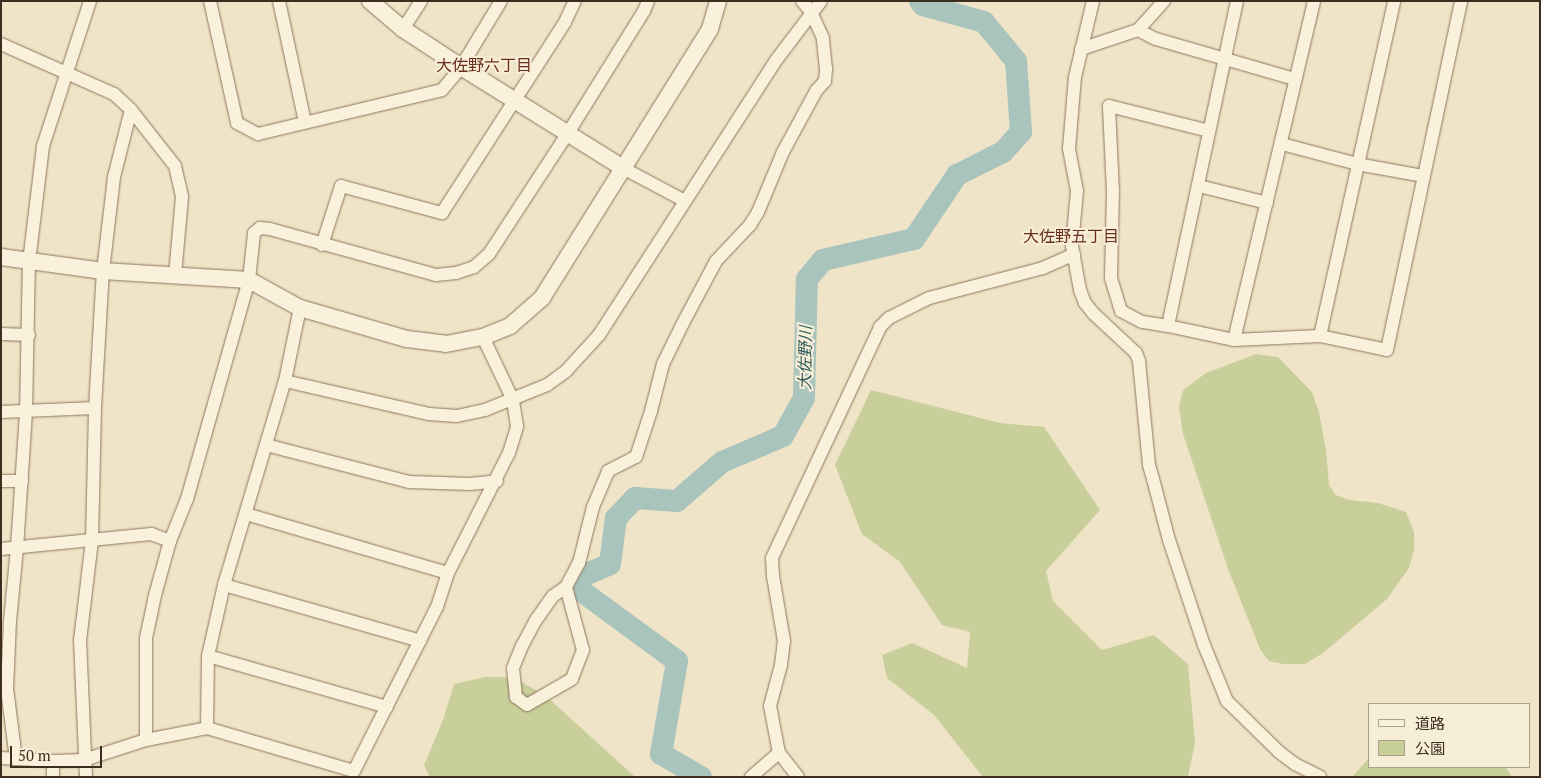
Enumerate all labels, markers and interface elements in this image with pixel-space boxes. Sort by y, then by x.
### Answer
district label: 大佐野六丁目 [436,55,532,75]
district label: 大佐野五丁目 [1023,226,1119,246]
water label: 大佐野川 [795,326,815,390]
legend [1368,703,1531,768]
text: 道路 [1415,713,1445,733]
scale bar [12,736,105,768]
text: 公園 [1415,738,1445,758]
text: 50 m [18,745,51,765]

